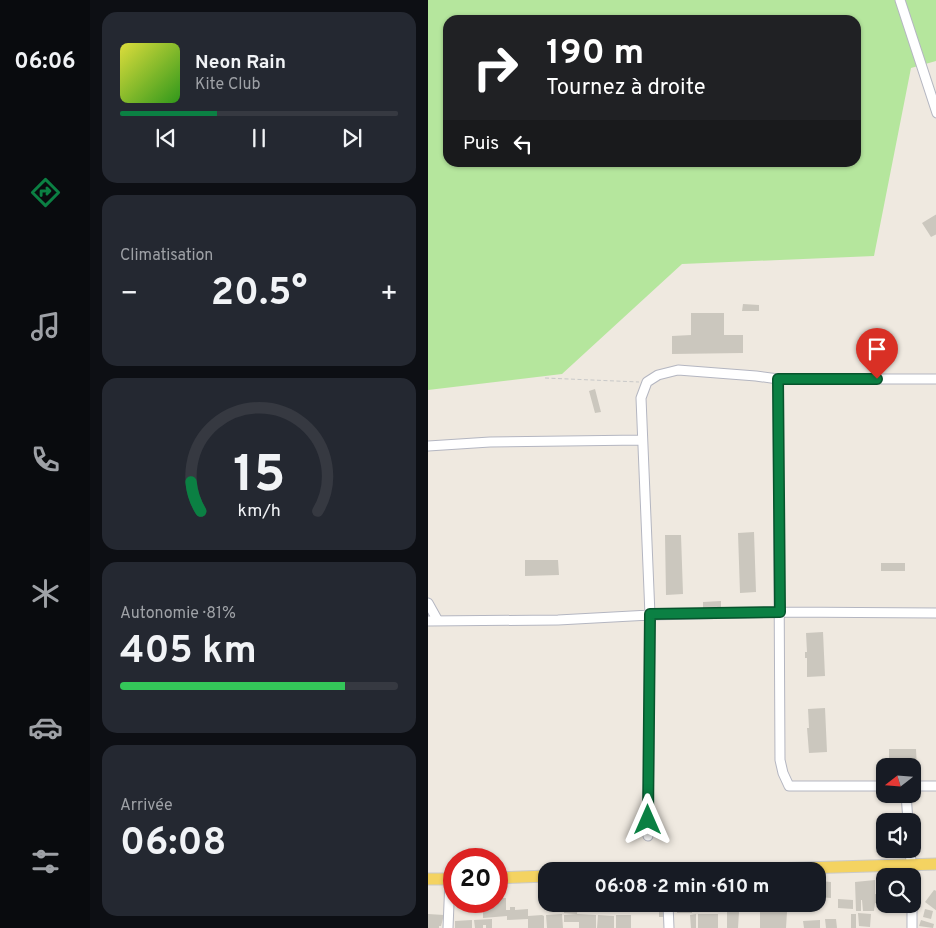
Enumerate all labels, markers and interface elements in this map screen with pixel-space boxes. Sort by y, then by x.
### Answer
text: 190 m [546,32,644,76]
icon: right [463,35,528,100]
text: 06:06 [14,49,76,76]
text: Neon Rain [195,51,286,75]
text: Kite Club [195,75,260,95]
text: Tournez à droite [546,75,706,102]
icon: previous [152,124,180,152]
icon: pause [245,124,273,152]
icon: next [338,124,366,152]
icon: left [509,130,537,158]
text: Puis [463,132,499,156]
icon: directions [28,175,63,210]
text: Climatisation [120,246,213,266]
text: 20.5° [211,270,307,319]
text: − [120,277,138,313]
text: + [380,277,398,313]
icon: music [28,309,63,344]
pin [856,328,898,379]
icon: arrive [863,335,891,363]
icon: phone [28,442,63,477]
text: 15 [233,444,285,510]
text: km/h [237,500,281,523]
icon: climate [28,576,63,611]
text: Autonomie · 81% [120,604,236,624]
text: 405 km [120,628,257,677]
icon: car [28,710,63,745]
north arrow [876,758,920,802]
map controls [876,758,921,913]
position arrow [621,793,673,845]
text: Arrivée [120,796,173,816]
button: sound [876,813,921,858]
text: 06:08 [120,820,226,869]
icon: filters [28,844,63,879]
speed limit sign: 20 [443,848,508,913]
button: search [876,868,921,913]
text: 06:08 · 2 min · 610 m [594,875,770,899]

